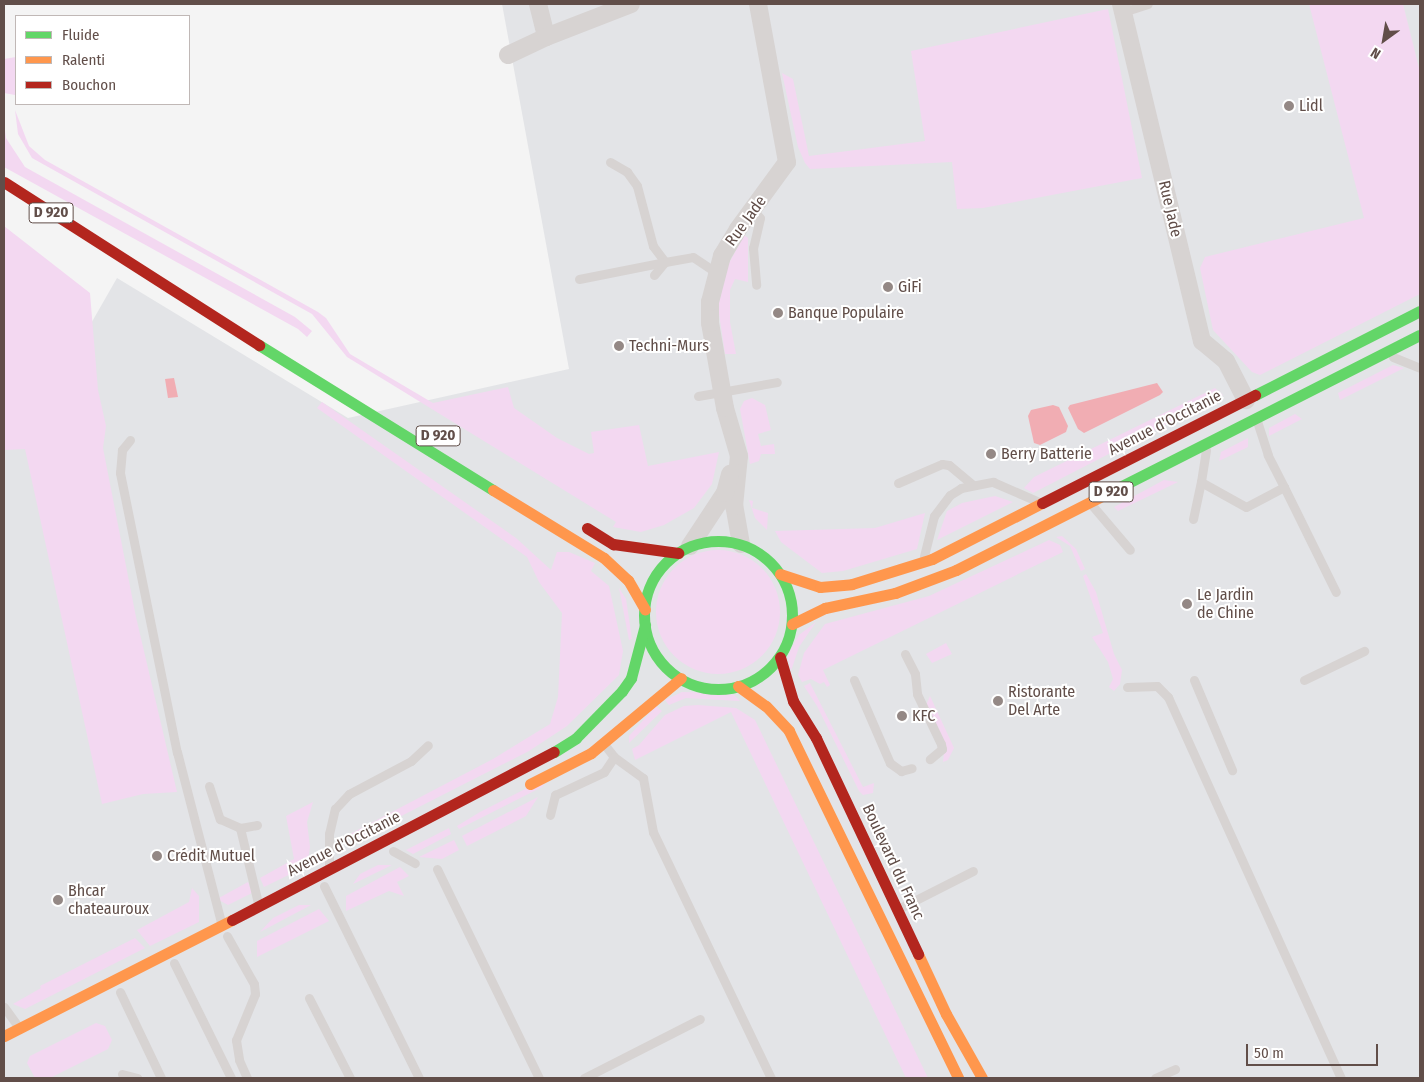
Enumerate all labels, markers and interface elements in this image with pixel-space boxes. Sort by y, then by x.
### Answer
legend [15,15,190,105]
north arrow [1359,15,1409,65]
text: Fluide [62,26,99,44]
text: N [1368,44,1384,63]
text: Ralenti [62,51,105,69]
text: Bouchon [62,76,116,94]
place label: Lidl [1299,96,1323,116]
marker: Lidl [1283,100,1295,112]
street label: Rue Jade [1154,179,1186,239]
street label: Rue Jade [721,192,771,250]
road number: D 920 [28,200,74,226]
place label: GiFi [898,277,922,297]
marker: GiFi [882,281,894,293]
place label: Banque Populaire [788,303,904,323]
marker: Banque Populaire [772,307,784,319]
place label: Techni-Murs [629,336,709,356]
marker: Techni-Murs [613,340,625,352]
street label: Avenue d'Occitanie [1105,386,1225,460]
road number: D 920 [416,424,460,448]
place label: Berry Batterie [1001,444,1092,464]
marker: Berry Batterie [985,448,997,460]
road number: D 920 [1088,480,1134,504]
place label: Le Jardin de Chine [1197,585,1254,623]
marker: Le Jardin de Chine [1181,598,1193,610]
place label: Ristorante Del Arte [1008,682,1075,720]
marker: Ristorante Del Arte [992,695,1004,707]
place label: KFC [912,706,935,726]
marker: KFC [896,710,908,722]
street label: Boulevard du Franc [858,801,928,923]
street label: Avenue d'Occitanie [284,807,404,881]
place label: Crédit Mutuel [167,846,255,866]
marker: Crédit Mutuel [151,850,163,862]
place label: Bhcar chateauroux [68,881,149,919]
marker: Bhcar chateauroux [52,894,64,906]
scale bar [1249,1034,1382,1066]
text: 50 m [1254,1044,1284,1062]

